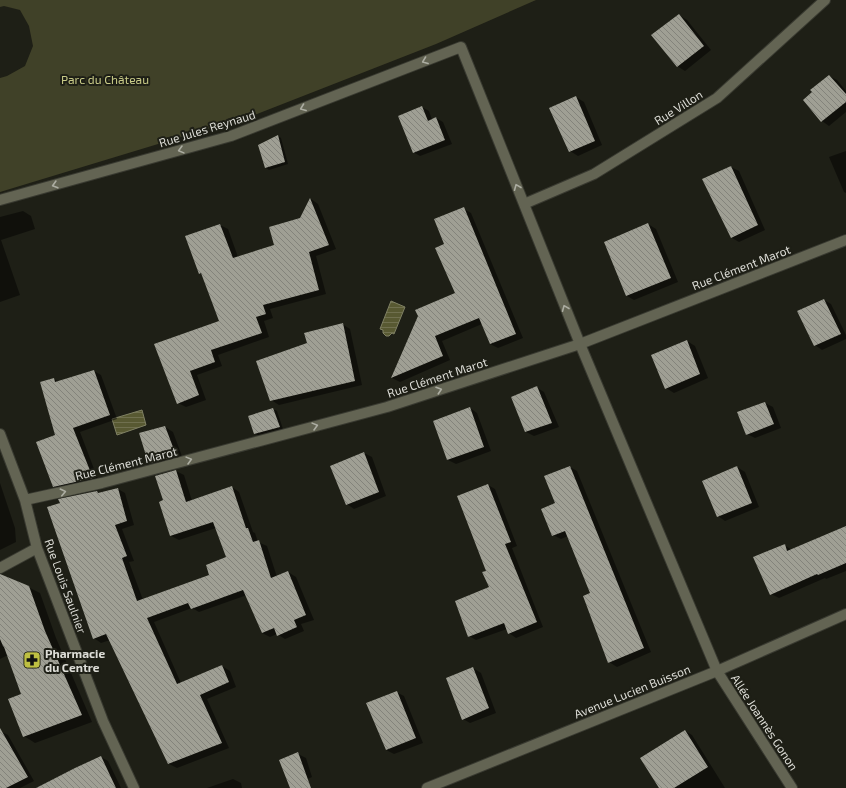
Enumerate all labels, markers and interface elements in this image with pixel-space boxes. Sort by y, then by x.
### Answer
one-way arrow [421,56,429,64]
park label: Parc du Château [61,72,149,86]
street label: Rue Villon [651,87,705,127]
one-way arrow [300,104,307,112]
street label: Rue Jules Reynaud [157,107,257,149]
one-way arrow [177,145,184,154]
one-way arrow [52,180,59,188]
one-way arrow [514,183,522,191]
street label: Rue Clément Marot [690,242,793,292]
one-way arrow [562,304,570,311]
street label: Rue Clément Marot [385,354,489,400]
one-way arrow [436,386,443,395]
one-way arrow [311,423,318,431]
street label: Rue Clément Marot [74,443,179,482]
one-way arrow [185,456,192,465]
one-way arrow [60,488,66,496]
street label: Rue Louis Saulnier [42,537,90,635]
place label: Pharmacie du Centre [45,646,105,674]
pharmacy icon: Pharmacie du Centre [22,650,42,670]
street label: Avenue Lucien Buisson [572,661,692,721]
street label: Allée Joannès Gonon [729,671,801,773]

